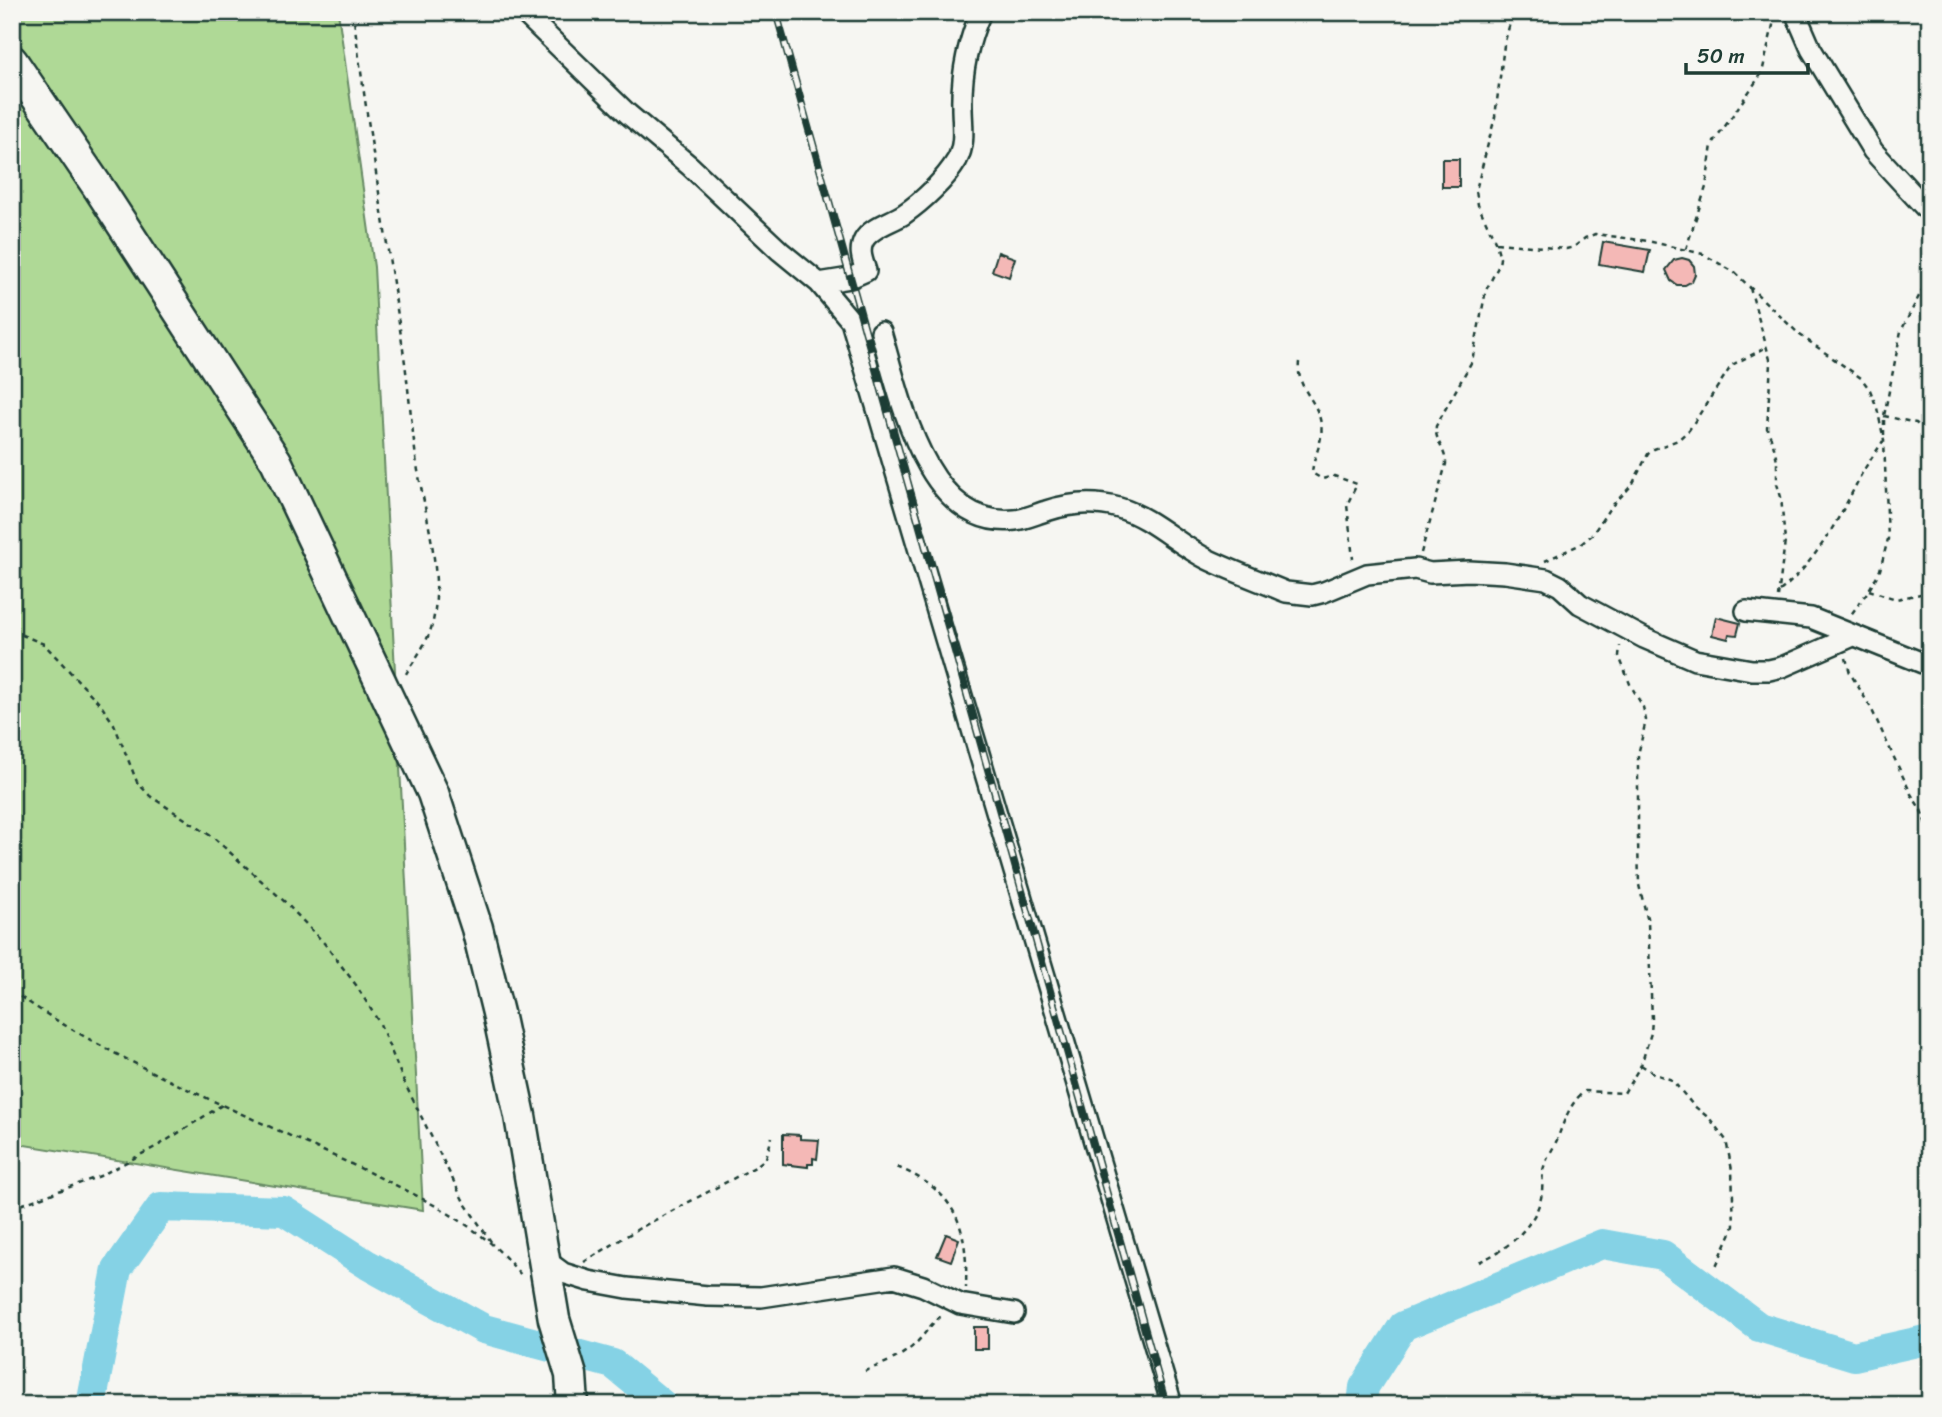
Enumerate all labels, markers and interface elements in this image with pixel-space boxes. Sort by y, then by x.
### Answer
scale bar [1686,32,1809,76]
text: 50 m [1697,37,1745,75]

